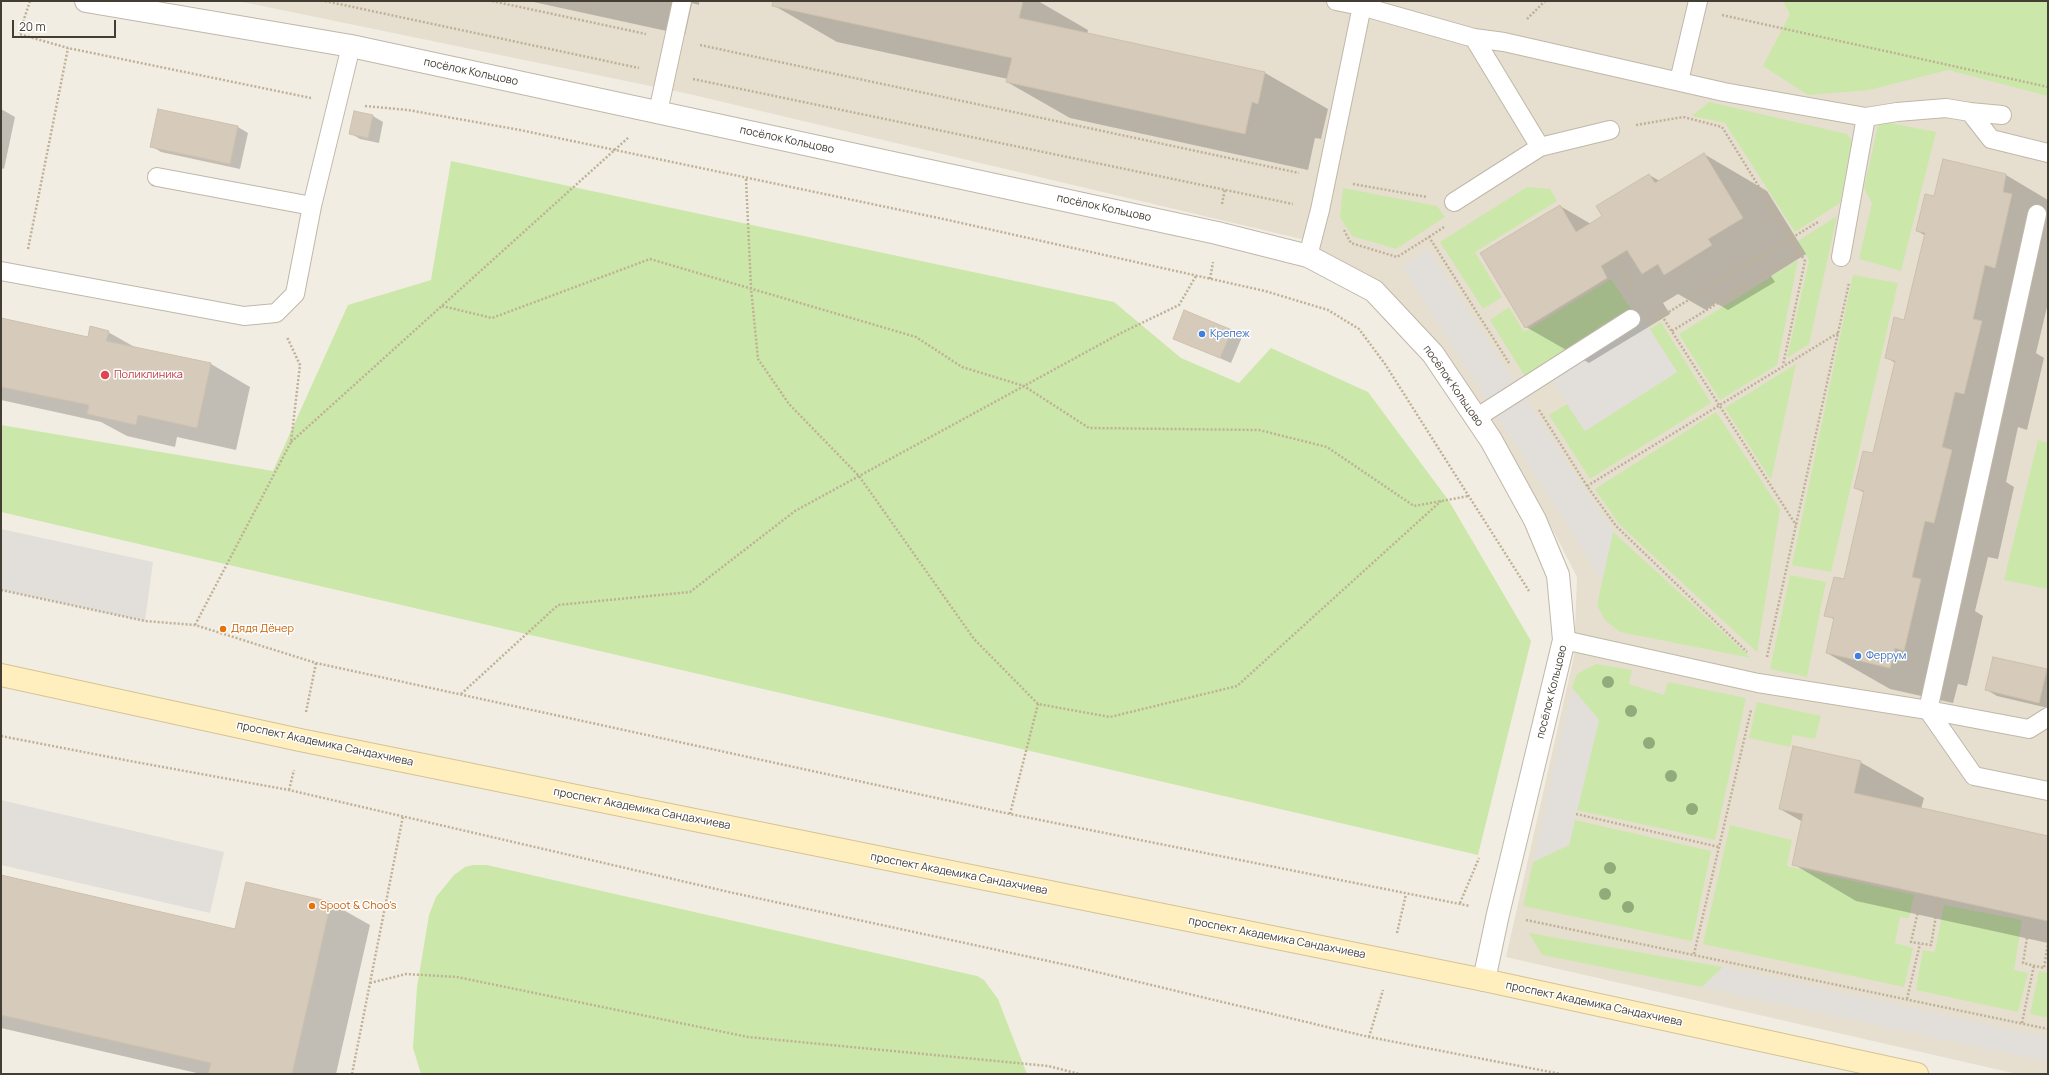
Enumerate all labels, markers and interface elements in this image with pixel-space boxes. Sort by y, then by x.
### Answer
scale bar [14,12,118,38]
text: 20 m [19,18,46,35]
street label: посёлок Кольцово [423,56,519,88]
street label: посёлок Кольцово [739,124,835,156]
street label: посёлок Кольцово [1056,192,1152,224]
place label: Крепеж [1210,327,1250,341]
marker: Крепеж [1197,329,1207,339]
street label: посёлок Кольцово [1420,343,1486,429]
place label: Поликлиника [114,368,183,382]
marker: Поликлиника [99,369,111,381]
place label: Дядя Дёнер [231,622,294,636]
marker: Дядя Дёнер [218,624,228,634]
street label: посёлок Кольцово [1534,644,1570,740]
place label: Феррум [1866,649,1906,663]
marker: Феррум [1853,651,1863,661]
street label: проспект Академика Сандахчиева [236,719,414,769]
street label: проспект Академика Сандахчиева [552,785,732,833]
street label: проспект Академика Сандахчиева [869,850,1049,898]
place label: Spoot & Choo's [320,899,397,913]
marker: Spoot & Choo's [307,901,317,911]
street label: проспект Академика Сандахчиева [1187,914,1367,962]
street label: проспект Академика Сандахчиева [1505,979,1683,1029]

